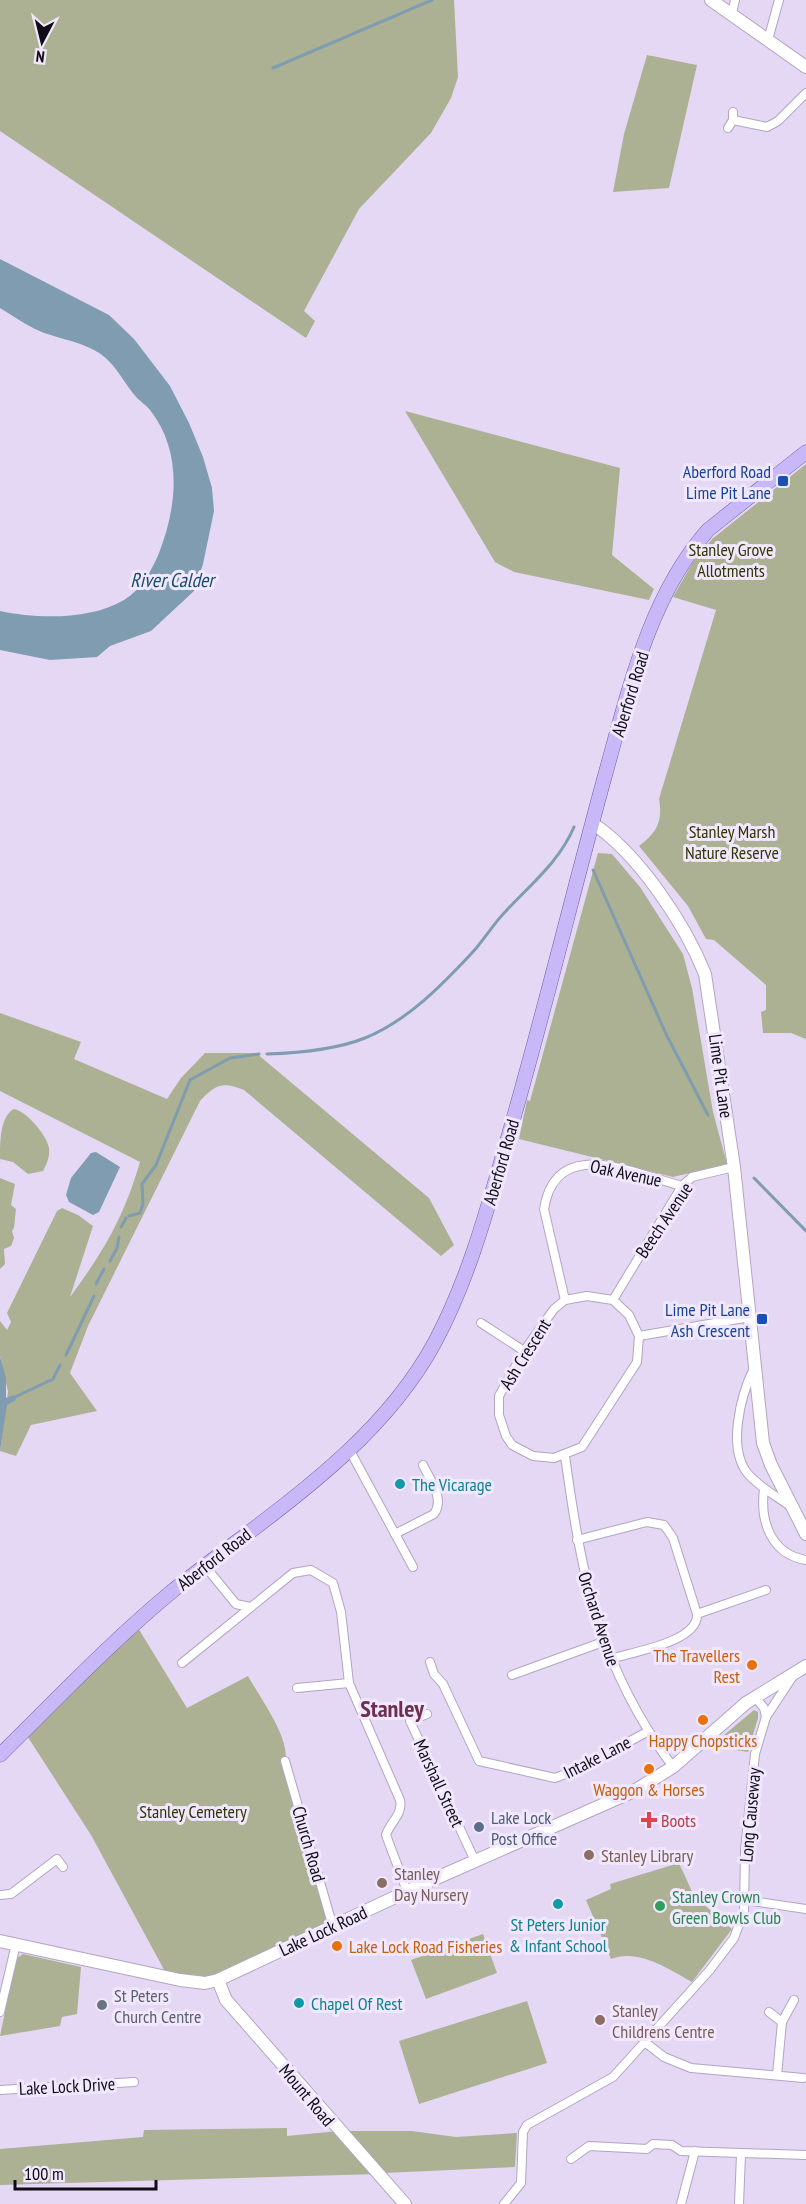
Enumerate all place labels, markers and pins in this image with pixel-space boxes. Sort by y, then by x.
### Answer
place label: Aberford Road Lime Pit Lane [683,460,771,504]
marker: Aberford Road Lime Pit Lane [776,474,790,488]
place label: Lime Pit Lane Ash Crescent [665,1298,750,1342]
marker: Lime Pit Lane Ash Crescent [755,1312,769,1326]
place label: The Vicarage [412,1473,492,1496]
marker: The Vicarage [393,1477,407,1491]
place label: The Travellers Rest [653,1644,740,1688]
marker: The Travellers Rest [745,1658,759,1672]
marker: Happy Chopsticks [696,1713,710,1727]
place label: Happy Chopsticks [649,1729,757,1752]
marker: Waggon & Horses [642,1762,656,1776]
place label: Waggon & Horses [593,1778,705,1801]
place label: Lake Lock Post Office [491,1806,557,1850]
place label: Boots [661,1809,696,1832]
marker: Boots [642,1813,656,1827]
marker: Lake Lock Post Office [472,1820,486,1834]
place label: Stanley Library [601,1844,693,1867]
marker: Stanley Library [582,1848,596,1862]
place label: Stanley Day Nursery [394,1862,469,1906]
marker: Stanley Day Nursery [375,1876,389,1890]
place label: Stanley Crown Green Bowls Club [672,1885,781,1929]
marker: St Peters Junior & Infant School [551,1897,565,1911]
marker: Stanley Crown Green Bowls Club [653,1899,667,1913]
place label: St Peters Junior & Infant School [509,1913,608,1957]
place label: Lake Lock Road Fisheries [349,1935,502,1958]
marker: Lake Lock Road Fisheries [330,1939,344,1953]
place label: St Peters Church Centre [114,1984,201,2028]
place label: Chapel Of Rest [311,1992,402,2015]
marker: Chapel Of Rest [292,1996,306,2010]
marker: St Peters Church Centre [95,1998,109,2012]
place label: Stanley Childrens Centre [612,1999,715,2043]
marker: Stanley Childrens Centre [593,2013,607,2027]

